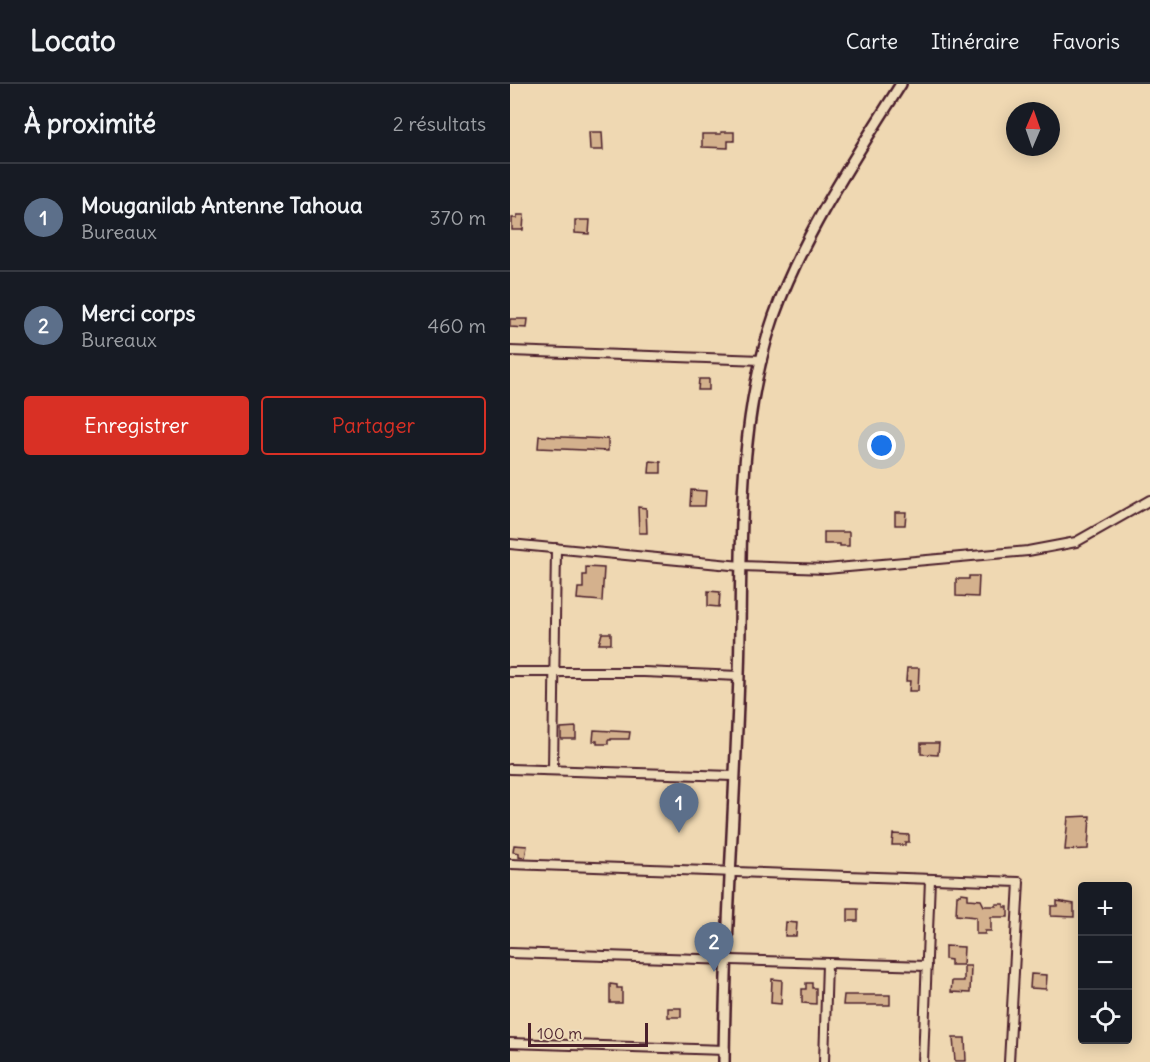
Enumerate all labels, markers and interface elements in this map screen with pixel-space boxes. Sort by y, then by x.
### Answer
text: Locato [30,23,116,59]
text: Carte [846,28,898,55]
text: Itinéraire [931,28,1019,55]
text: Favoris [1052,28,1120,55]
north arrow [1006,102,1060,156]
text: À proximité [24,107,156,140]
text: 2 résultats [393,111,486,136]
text: Mouganilab Antenne Tahoua [81,191,362,219]
text: 1 [40,205,47,230]
text: 370 m [429,205,486,230]
text: Bureaux [81,219,157,244]
text: Merci corps [81,299,196,327]
text: 2 [38,313,49,338]
text: 460 m [427,313,486,338]
text: Bureaux [81,327,157,352]
button: Enregistrer [24,396,249,455]
button: Partager [261,396,486,455]
your location [867,431,896,460]
pin: 1 [660,784,698,833]
map controls [1078,882,1132,1044]
button: + [1078,882,1132,936]
pin: 2 [694,922,734,972]
button: − [1078,936,1132,990]
button: locate [1078,990,1132,1044]
scale bar [528,1020,648,1048]
text: 100 m [537,1023,582,1043]

